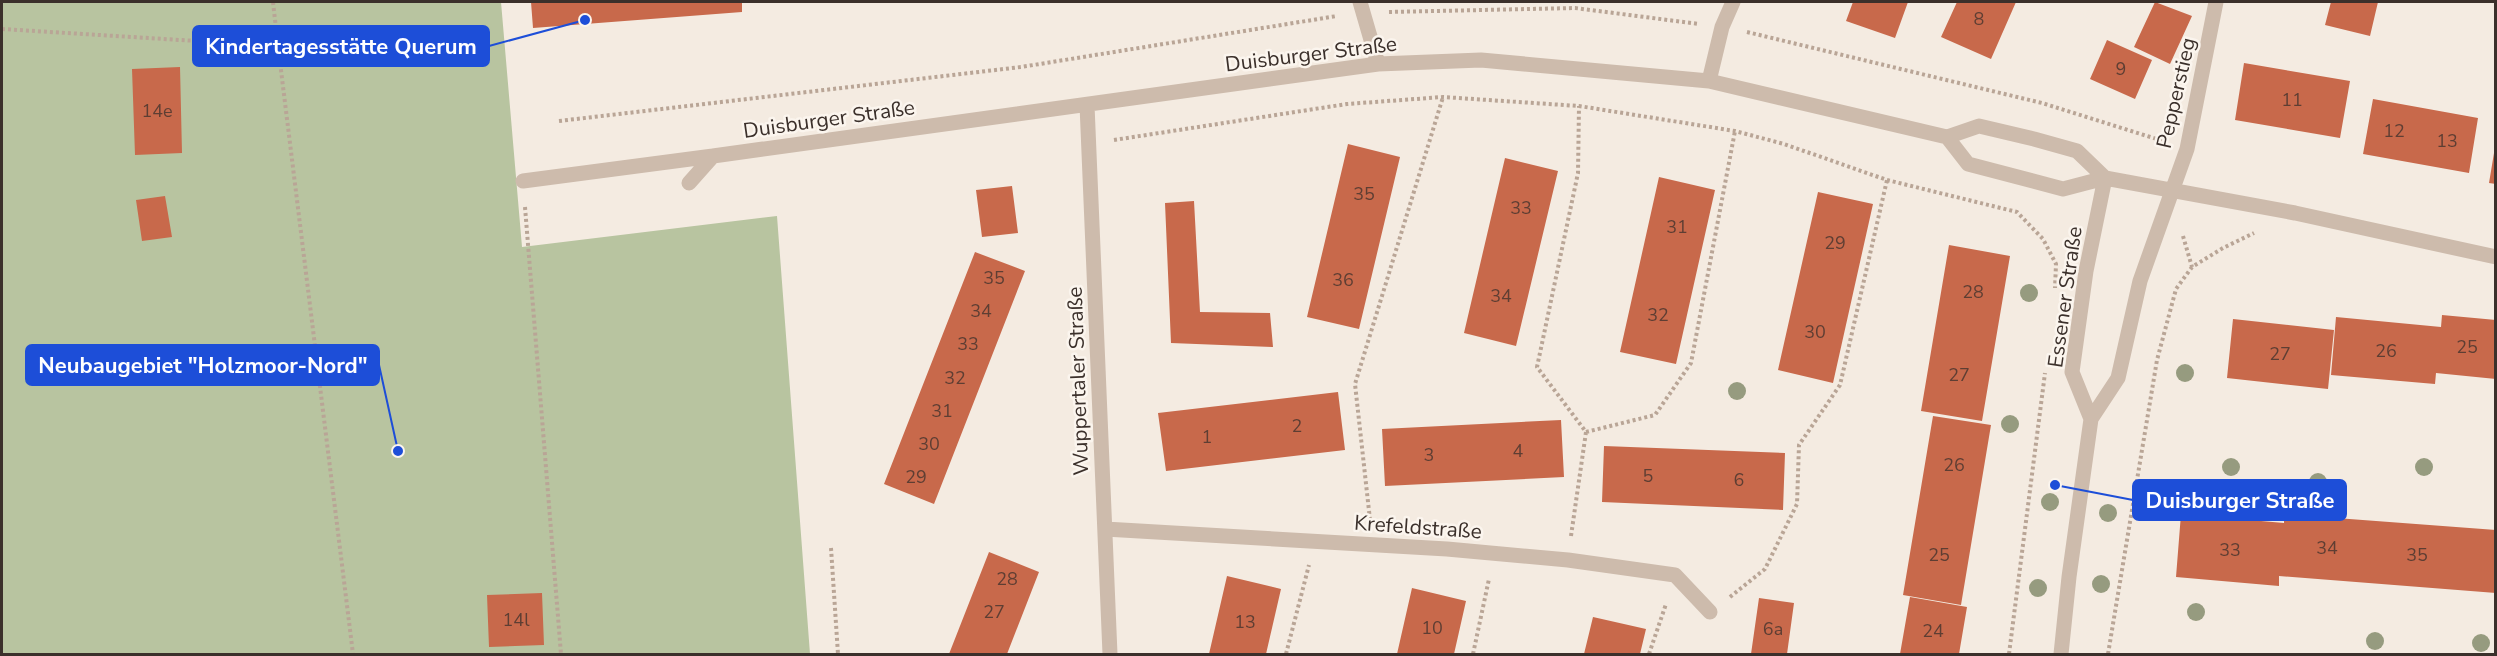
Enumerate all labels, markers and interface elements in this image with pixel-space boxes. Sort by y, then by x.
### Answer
house number: 8 [1974,7,1984,31]
callout: Kindertagesstätte Querum [193,26,489,66]
street label: Duisburger Straße [1223,30,1399,78]
text: Kindertagesstätte Querum [205,32,477,62]
street label: Pepperstieg [2150,35,2202,151]
house number: 9 [2116,57,2126,81]
house number: 11 [2281,88,2303,112]
street label: Duisburger Straße [741,93,917,145]
house number: 14e [141,99,173,123]
house number: 12 [2383,119,2405,143]
house number: 13 [2436,129,2458,153]
house number: 35 [1353,182,1375,206]
house number: 33 [1510,196,1532,220]
house number: 31 [1666,215,1688,239]
street label: Essener Straße [2041,225,2089,369]
house number: 29 [1824,231,1846,255]
house number: 35 [983,266,1005,290]
house number: 36 [1332,268,1354,292]
house number: 28 [1962,280,1984,304]
house number: 34 [1490,284,1512,308]
street label: Wuppertaler Straße [1061,286,1095,476]
house number: 34 [970,299,992,323]
house number: 32 [1647,303,1669,327]
house number: 30 [1804,320,1826,344]
house number: 33 [957,332,979,356]
house number: 25 [2456,335,2478,359]
house number: 26 [2375,339,2397,363]
house number: 27 [2269,342,2291,366]
callout: Neubaugebiet "Holzmoor-Nord" [26,345,379,385]
text: Neubaugebiet "Holzmoor-Nord" [38,351,368,381]
house number: 27 [1948,363,1970,387]
house number: 32 [944,366,966,390]
house number: 31 [931,399,953,423]
house number: 2 [1292,414,1302,438]
house number: 1 [1202,425,1212,449]
house number: 30 [918,432,940,456]
house number: 4 [1513,439,1524,463]
house number: 3 [1424,443,1434,467]
house number: 26 [1943,453,1965,477]
house number: 5 [1643,464,1653,488]
house number: 29 [905,465,927,489]
house number: 6 [1734,468,1744,492]
callout: Duisburger Straße [2133,480,2346,520]
text: Duisburger Straße [2145,486,2335,516]
street label: Krefeldstraße [1353,509,1483,545]
house number: 34 [2316,536,2338,560]
house number: 33 [2219,538,2241,562]
house number: 25 [1928,543,1950,567]
house number: 35 [2406,543,2428,567]
house number: 28 [996,567,1018,591]
house number: 27 [983,600,1005,624]
house number: 14l [503,608,530,632]
house number: 13 [1234,610,1256,634]
house number: 10 [1421,616,1443,640]
house number: 6a [1763,617,1783,641]
house number: 24 [1922,619,1944,643]

